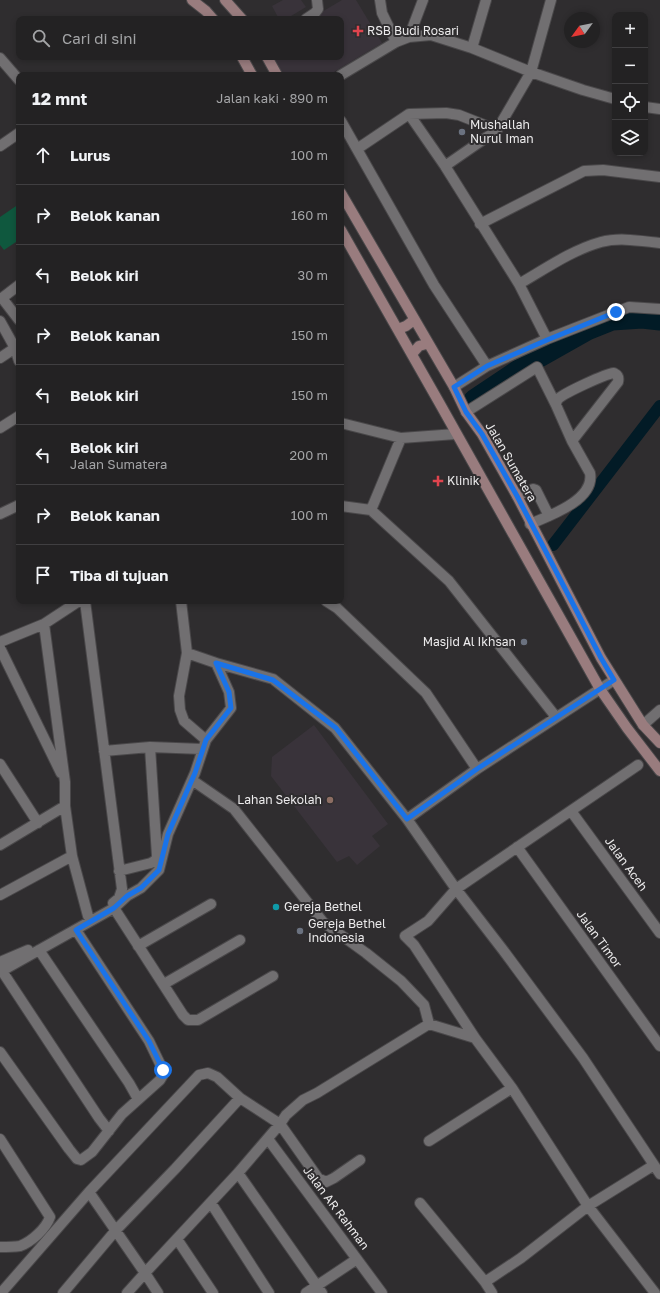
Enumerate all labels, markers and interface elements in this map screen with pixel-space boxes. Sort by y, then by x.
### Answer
north arrow [564,12,600,48]
map controls [612,12,648,156]
button: + [612,12,648,48]
search box [16,16,344,60]
place label: RSB Budi Rosari [367,23,459,38]
marker: RSB Budi Rosari [352,25,364,37]
icon: search [30,27,52,49]
text: Cari di sini [62,29,137,47]
button: − [612,48,648,84]
button: locate [612,84,648,120]
text: 12 mnt [32,88,87,109]
text: Jalan kaki · 890 m [216,90,328,106]
place label: Mushallah Nurul Iman [470,117,534,146]
button: layers [612,120,648,156]
marker: Mushallah Nurul Iman [457,127,467,137]
icon: ahead [32,144,54,166]
text: Lurus [70,146,111,164]
text: 100 m [291,147,328,163]
icon: right [32,204,54,226]
text: Belok kanan [70,206,160,224]
text: 160 m [291,207,328,223]
icon: left [32,264,54,286]
text: Belok kiri [70,266,139,284]
text: 30 m [298,267,328,283]
route end [607,303,625,321]
icon: right [32,324,54,346]
text: Belok kanan [70,326,160,344]
text: 150 m [291,327,328,343]
icon: left [32,384,54,406]
text: Belok kiri [70,386,139,404]
text: 150 m [291,387,328,403]
street label: Jalan Sumatera [482,419,540,504]
text: Belok kiri [70,438,139,456]
icon: left [32,444,54,466]
text: 200 m [290,447,328,463]
text: Jalan Sumatera [70,456,167,472]
place label: Klinik [447,473,480,488]
marker: Klinik [432,475,444,487]
icon: right [32,504,54,526]
text: Belok kanan [70,506,160,524]
text: 100 m [291,507,328,523]
icon: arrive [32,564,54,586]
text: Tiba di tujuan [70,566,168,584]
place label: Masjid Al Ikhsan [423,634,516,649]
marker: Masjid Al Ikhsan [519,637,529,647]
place label: Lahan Sekolah [237,792,322,807]
marker: Lahan Sekolah [325,795,335,805]
street label: Jalan Aceh [602,834,651,894]
place label: Gereja Bethel [284,899,362,914]
marker: Gereja Bethel [271,902,281,912]
street label: Jalan Timor [573,907,626,971]
place label: Gereja Bethel Indonesia [308,916,386,945]
marker: Gereja Bethel Indonesia [295,926,305,936]
route start [154,1061,172,1079]
street label: Jalan AR Rahman [300,1163,373,1252]

